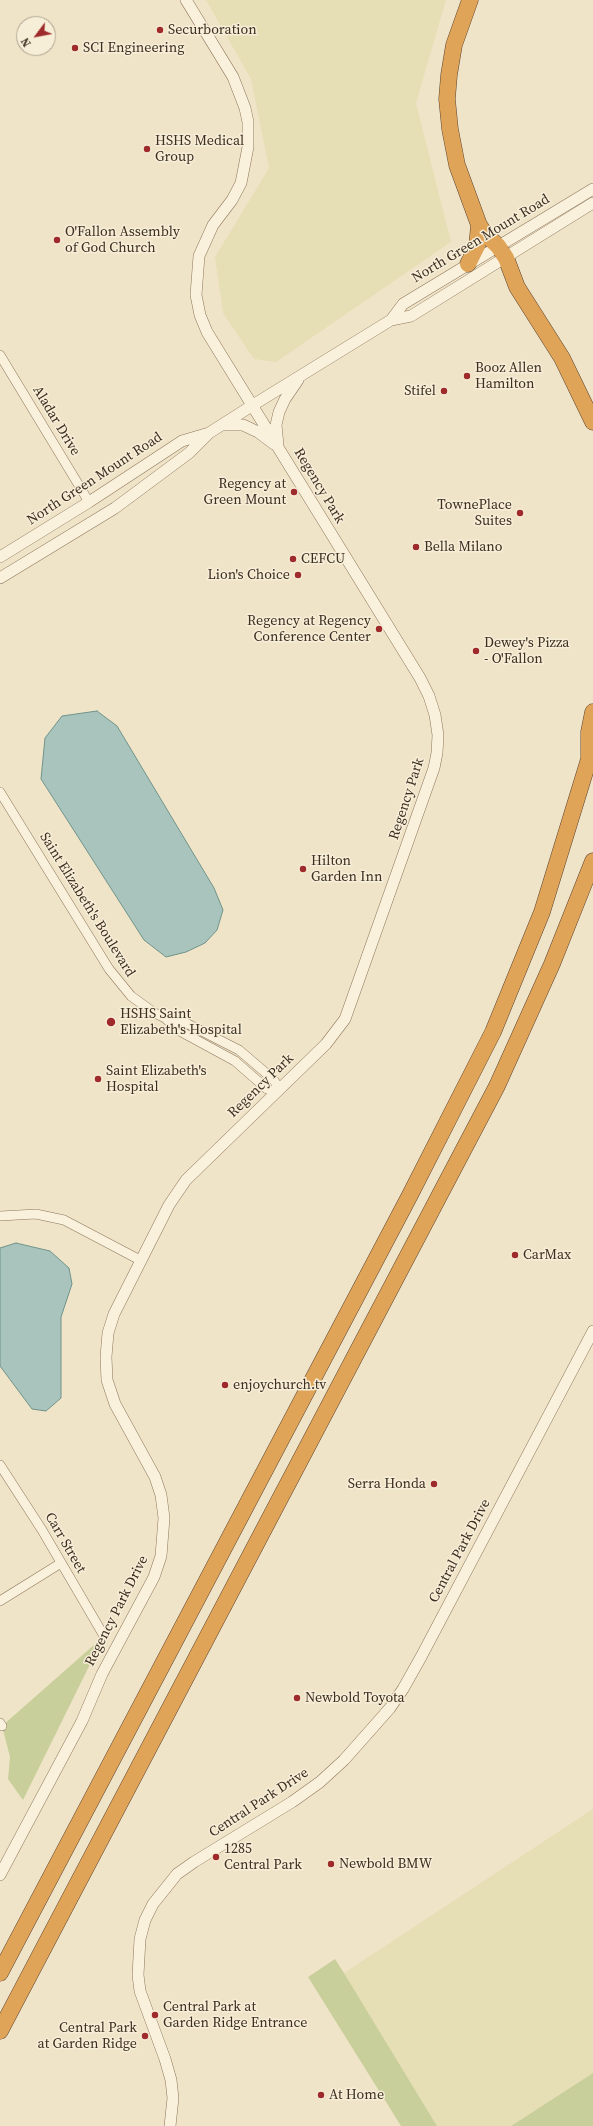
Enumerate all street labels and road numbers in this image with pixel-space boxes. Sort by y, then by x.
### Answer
street label: North Green Mount Road [409,191,553,287]
street label: Aladar Drive [29,383,83,459]
street label: North Green Mount Road [24,429,166,529]
street label: Regency Park [290,445,348,527]
street label: Regency Park [386,756,428,842]
street label: Saint Elizabeth's Boulevard [36,830,138,980]
street label: Regency Park [225,1050,297,1122]
street label: Central Park Drive [426,1496,494,1606]
street label: Carr Street [41,1510,89,1576]
street label: Regency Park Drive [82,1553,152,1669]
street label: Central Park Drive [206,1765,312,1841]

